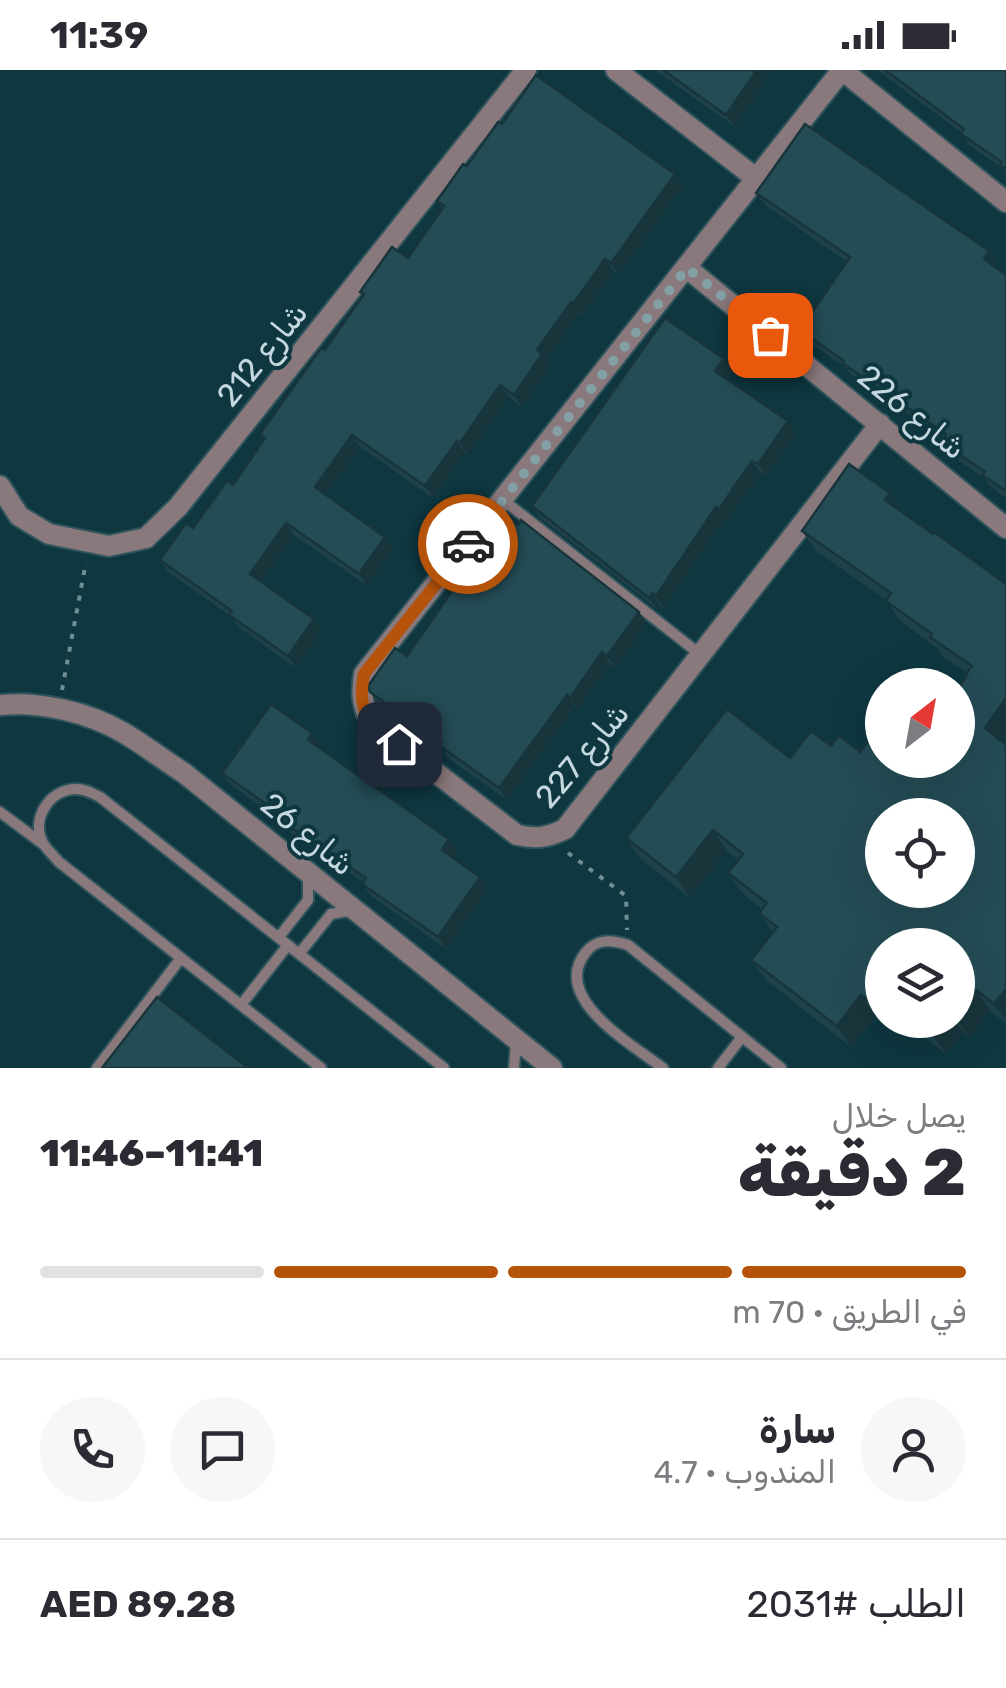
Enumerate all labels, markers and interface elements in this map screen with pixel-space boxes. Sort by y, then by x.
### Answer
text: 11:39 [50,12,148,58]
pin [728,293,813,378]
street label: شارع 212 [209,294,318,416]
icon: bag [743,308,798,363]
street label: شارع 226 [848,357,974,470]
courier [418,494,518,594]
icon: car [441,517,496,572]
north arrow [865,668,975,778]
map controls [865,668,975,1038]
street label: شارع 227 [527,695,639,817]
pin [357,702,442,787]
icon: home [372,717,427,772]
street label: شارع 26 [252,785,363,886]
button: locate [865,798,975,908]
button: layers [865,928,975,1038]
text: يصل خلال [832,1097,966,1135]
text: 11:41–11:46 [40,1130,263,1176]
text: 2 دقيقة [738,1134,966,1211]
text: في الطريق · 70 m [732,1293,966,1331]
button: phone [40,1397,145,1502]
button: chat [170,1397,275,1502]
button: person [861,1397,966,1502]
text: سارة [759,1407,836,1453]
text: المندوب · 4.7 [653,1453,836,1491]
text: AED 89.28 [40,1581,236,1627]
text: الطلب #2031 [747,1581,966,1627]

